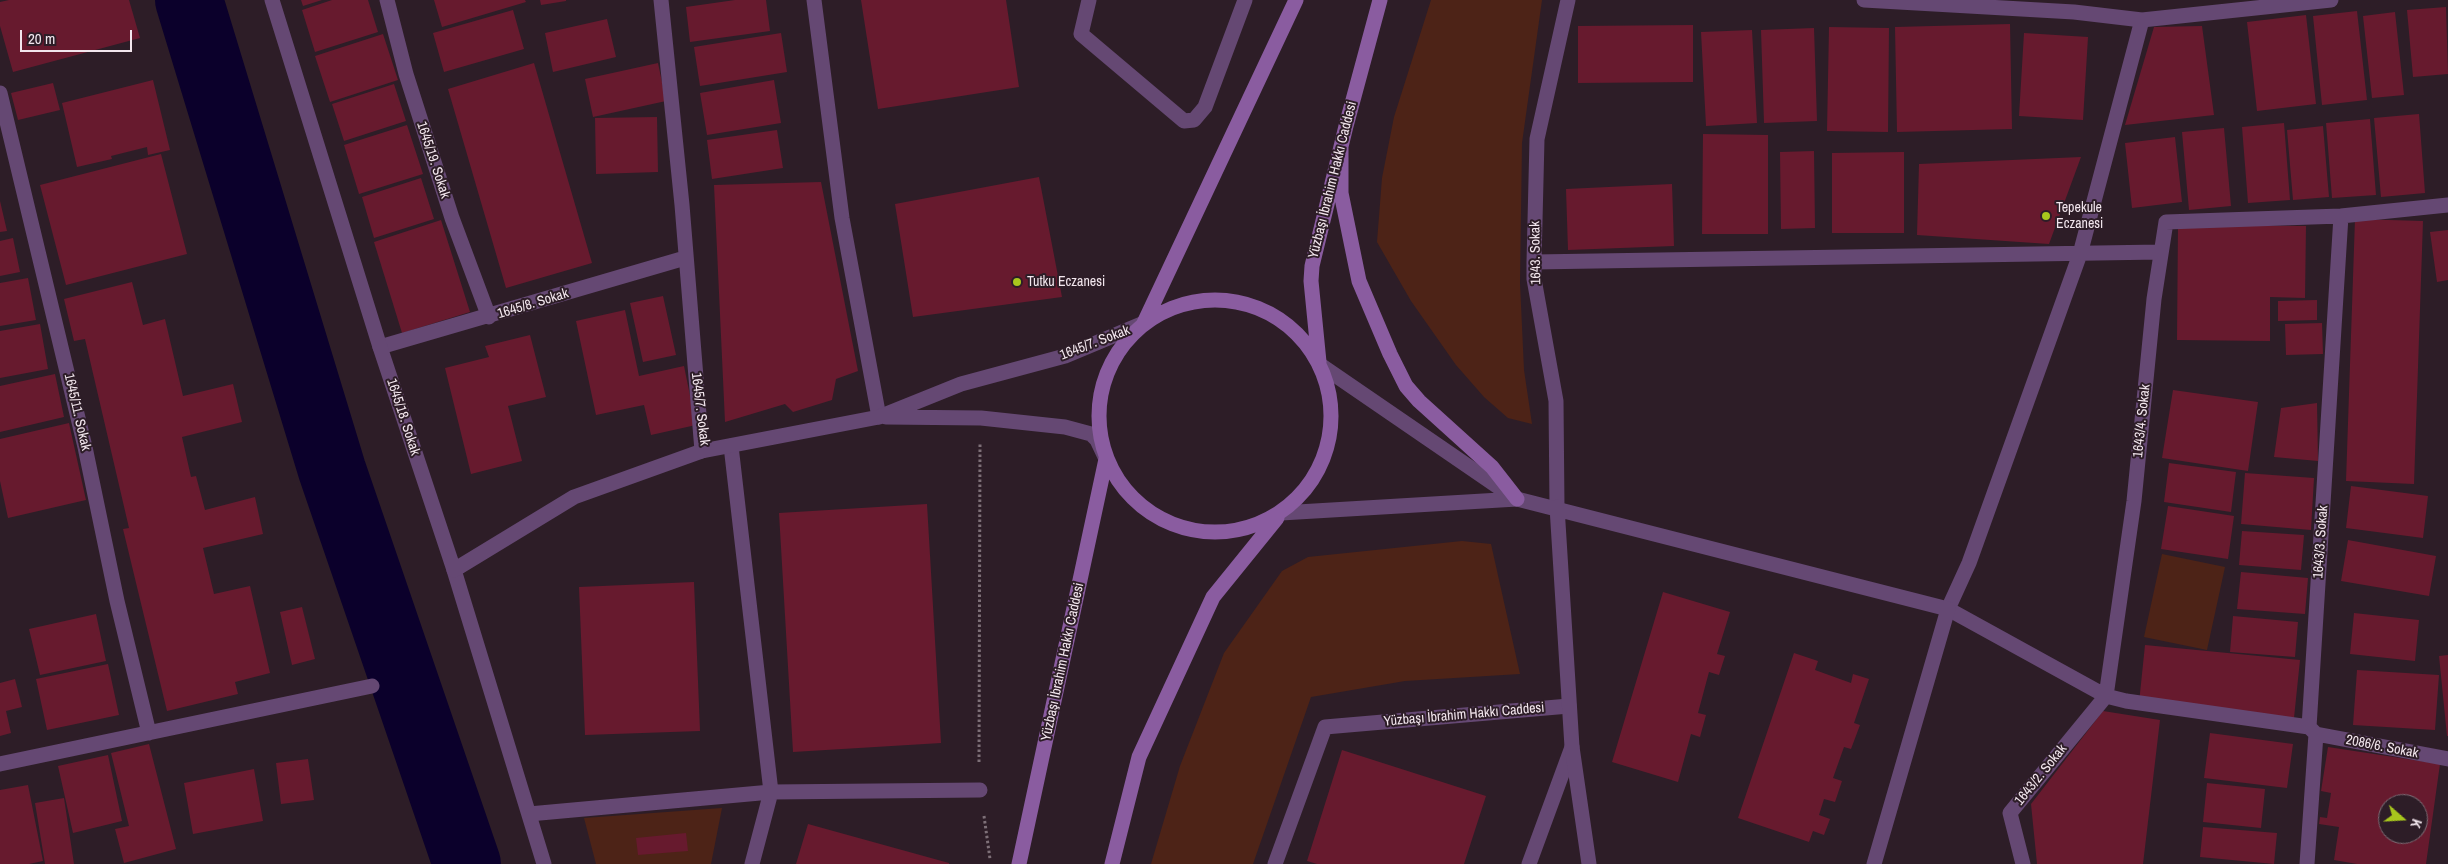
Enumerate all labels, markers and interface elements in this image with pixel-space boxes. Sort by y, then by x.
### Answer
scale bar [22,20,135,52]
text: 20 m [28,28,55,49]
street label: Yüzbaşı İbrahim Hakkı Caddesi [1305,100,1361,260]
street label: 1645/19. Sokak [413,119,453,201]
place label: Tepekule Eczanesi [2056,200,2103,232]
marker: Tepekule Eczanesi [2040,210,2052,222]
street label: 1643. Sokak [1527,221,1545,285]
place label: Tutku Eczanesi [1027,274,1105,290]
marker: Tutku Eczanesi [1011,276,1023,288]
street label: 1645/8. Sokak [495,285,571,323]
street label: 1645/7. Sokak [1058,322,1132,364]
street label: 1645/11. Sokak [60,372,94,452]
street label: 1645/7. Sokak [687,372,713,446]
street label: 1645/18. Sokak [383,376,423,458]
street label: 1643/4. Sokak [2130,384,2154,458]
street label: 1643/3. Sokak [2310,505,2332,579]
street label: Yüzbaşı İbrahim Hakkı Caddesi [1038,581,1088,743]
street label: Yüzbaşı İbrahim Hakkı Caddesi [1383,700,1545,730]
street label: 2086/6. Sokak [2344,732,2420,762]
street label: 1643/2. Sokak [2011,741,2071,809]
north arrow [2378,794,2428,844]
text: K [2406,817,2426,830]

